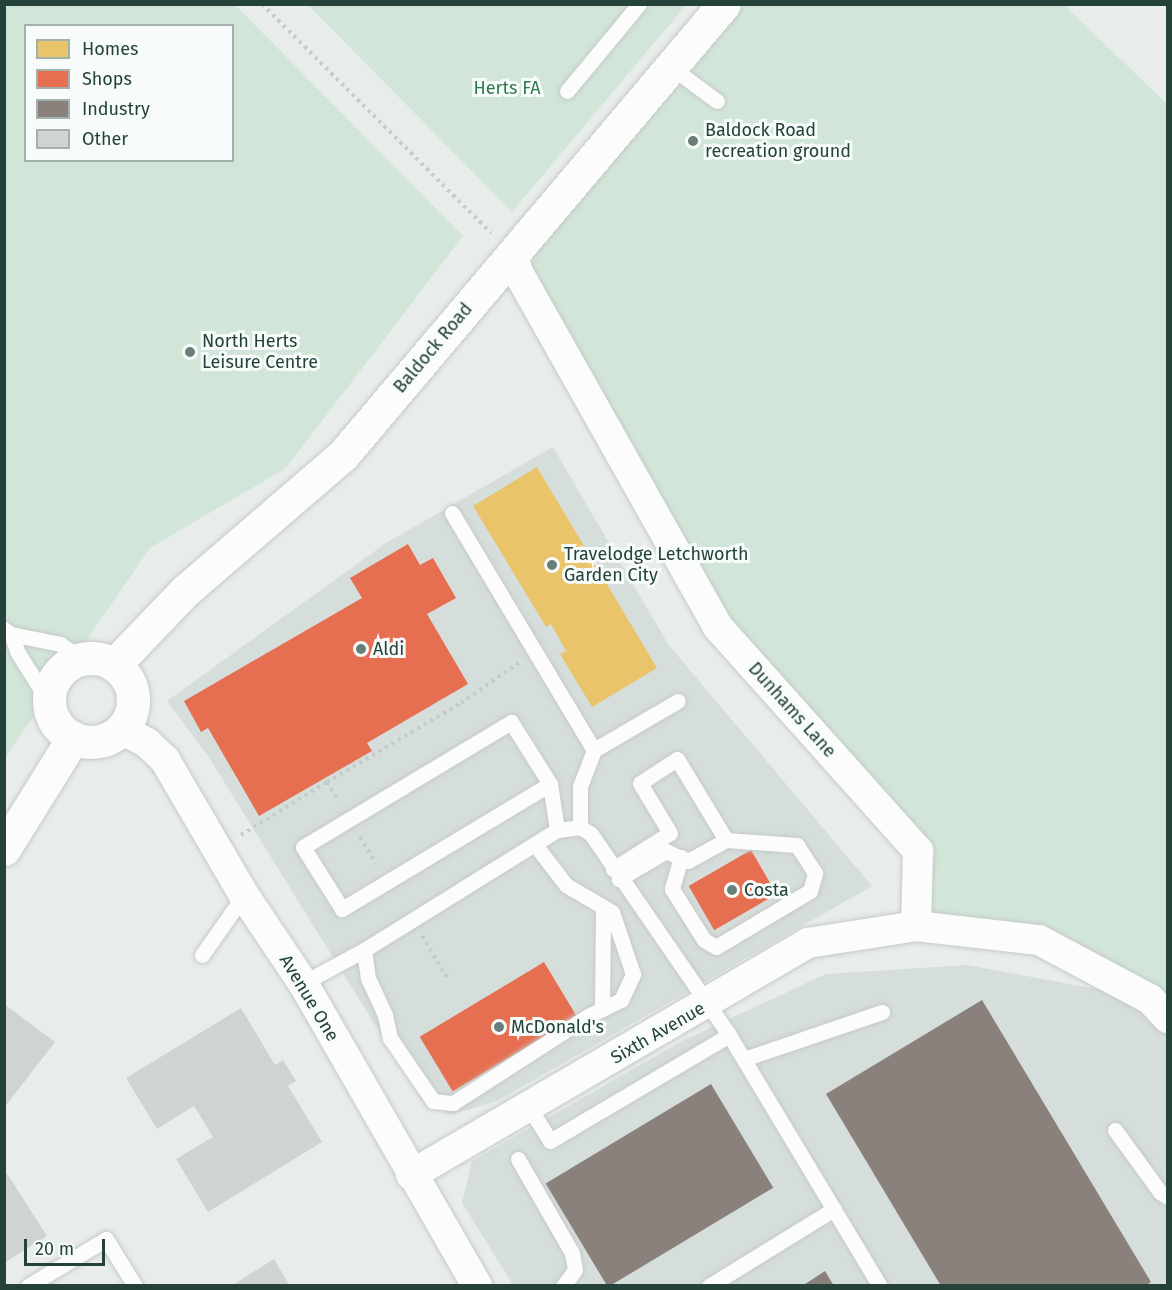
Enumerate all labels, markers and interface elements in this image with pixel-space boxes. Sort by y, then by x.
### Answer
legend [24,24,234,162]
text: Homes [82,38,138,60]
text: Shops [82,68,132,90]
park label: Herts FA [474,77,540,99]
text: Industry [82,98,150,120]
place label: Baldock Road recreation ground [705,120,851,162]
text: Other [82,128,128,150]
marker: Baldock Road recreation ground [686,134,700,148]
street label: Baldock Road [389,298,477,398]
place label: North Herts Leisure Centre [202,331,318,374]
marker: North Herts Leisure Centre [183,345,197,359]
place label: Travelodge Letchworth Garden City [564,544,748,586]
marker: Travelodge Letchworth Garden City [545,558,559,572]
place label: Aldi [373,638,404,660]
marker: Aldi [354,642,368,656]
street label: Dunhams Lane [744,658,840,762]
place label: Costa [744,879,789,901]
marker: Costa [725,883,739,897]
street label: Avenue One [275,951,343,1045]
street label: Sixth Avenue [607,997,709,1069]
place label: McDonald's [511,1016,604,1038]
marker: McDonald's [492,1020,506,1034]
scale bar [27,1227,108,1265]
text: 20 m [35,1238,74,1260]

